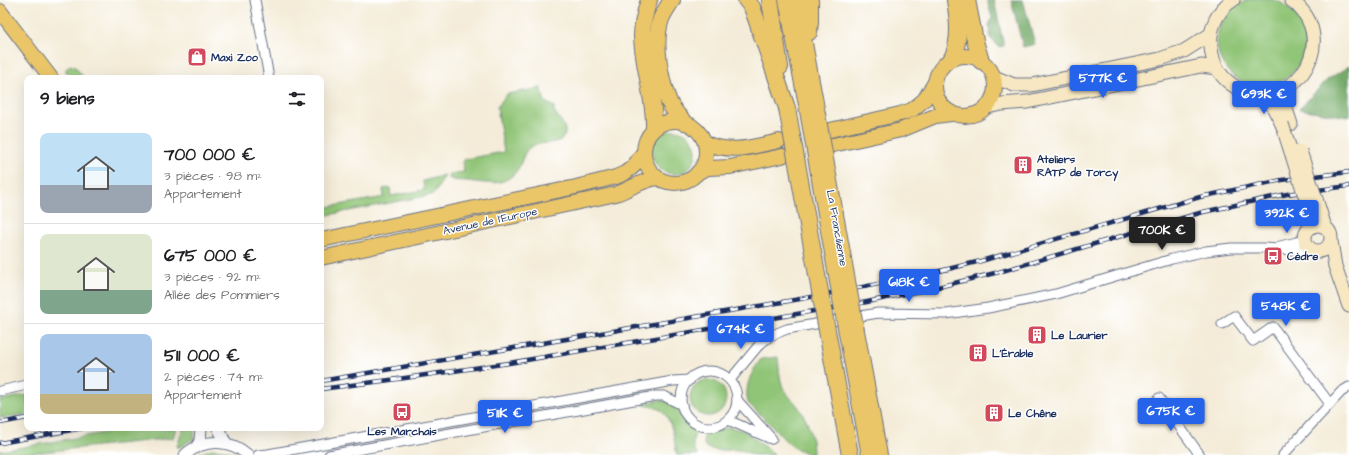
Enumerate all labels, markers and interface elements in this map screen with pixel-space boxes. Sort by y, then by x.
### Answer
shop icon: Maxi Zoo [186,46,208,68]
place label: Maxi Zoo [211,50,259,65]
pin: 577K € [1070,65,1136,99]
text: 577K € [1079,69,1127,87]
pin: 693K € [1231,81,1297,115]
text: 693K € [1241,85,1287,103]
text: 9 biens [40,87,95,111]
icon: filters [286,88,308,110]
text: 700 000 € [164,143,255,167]
icon: home [72,149,120,197]
place label: Ateliers RATP de Torcy [1037,152,1119,182]
building icon: Ateliers RATP de Torcy [1012,154,1034,176]
text: 3 pièces · 98 m² [164,167,262,185]
text: Appartement [164,185,242,203]
street label: La Francilienne [823,189,851,267]
pin: 392K € [1254,200,1320,234]
street label: Avenue de l'Europe [441,204,539,238]
text: 392K € [1265,204,1309,222]
pin: 700K € [1129,217,1195,251]
text: 700K € [1138,221,1186,239]
text: 675 000 € [164,244,256,268]
bus stop icon: Cèdre [1262,245,1284,267]
place label: Cèdre [1287,249,1318,264]
icon: home [72,250,120,298]
text: 3 pièces · 92 m² [164,268,261,286]
pin: 618K € [876,269,942,303]
text: 618K € [888,273,930,291]
text: Allée des Pommiers [164,286,280,304]
pin: 548K € [1253,293,1319,327]
text: 548K € [1261,297,1311,315]
pin: 674K € [708,316,774,350]
text: 674K € [717,320,765,338]
building icon: Le Laurier [1026,324,1048,346]
place label: Le Laurier [1051,328,1108,343]
building icon: L'Érable [967,342,989,364]
text: 511 000 € [164,344,240,368]
place label: L'Érable [992,346,1033,361]
icon: home [72,350,120,398]
text: 2 pièces · 74 m² [164,368,264,386]
text: Appartement [164,386,242,404]
pin: 675K € [1138,398,1204,432]
pin: 511K € [472,400,538,434]
bus stop icon: Les Marchais [391,401,413,423]
building icon: Le Chêne [983,402,1005,424]
text: 675K € [1147,402,1195,420]
text: 511K € [487,404,523,422]
place label: Le Chêne [1008,406,1057,421]
place label: Les Marchais [367,424,437,439]

